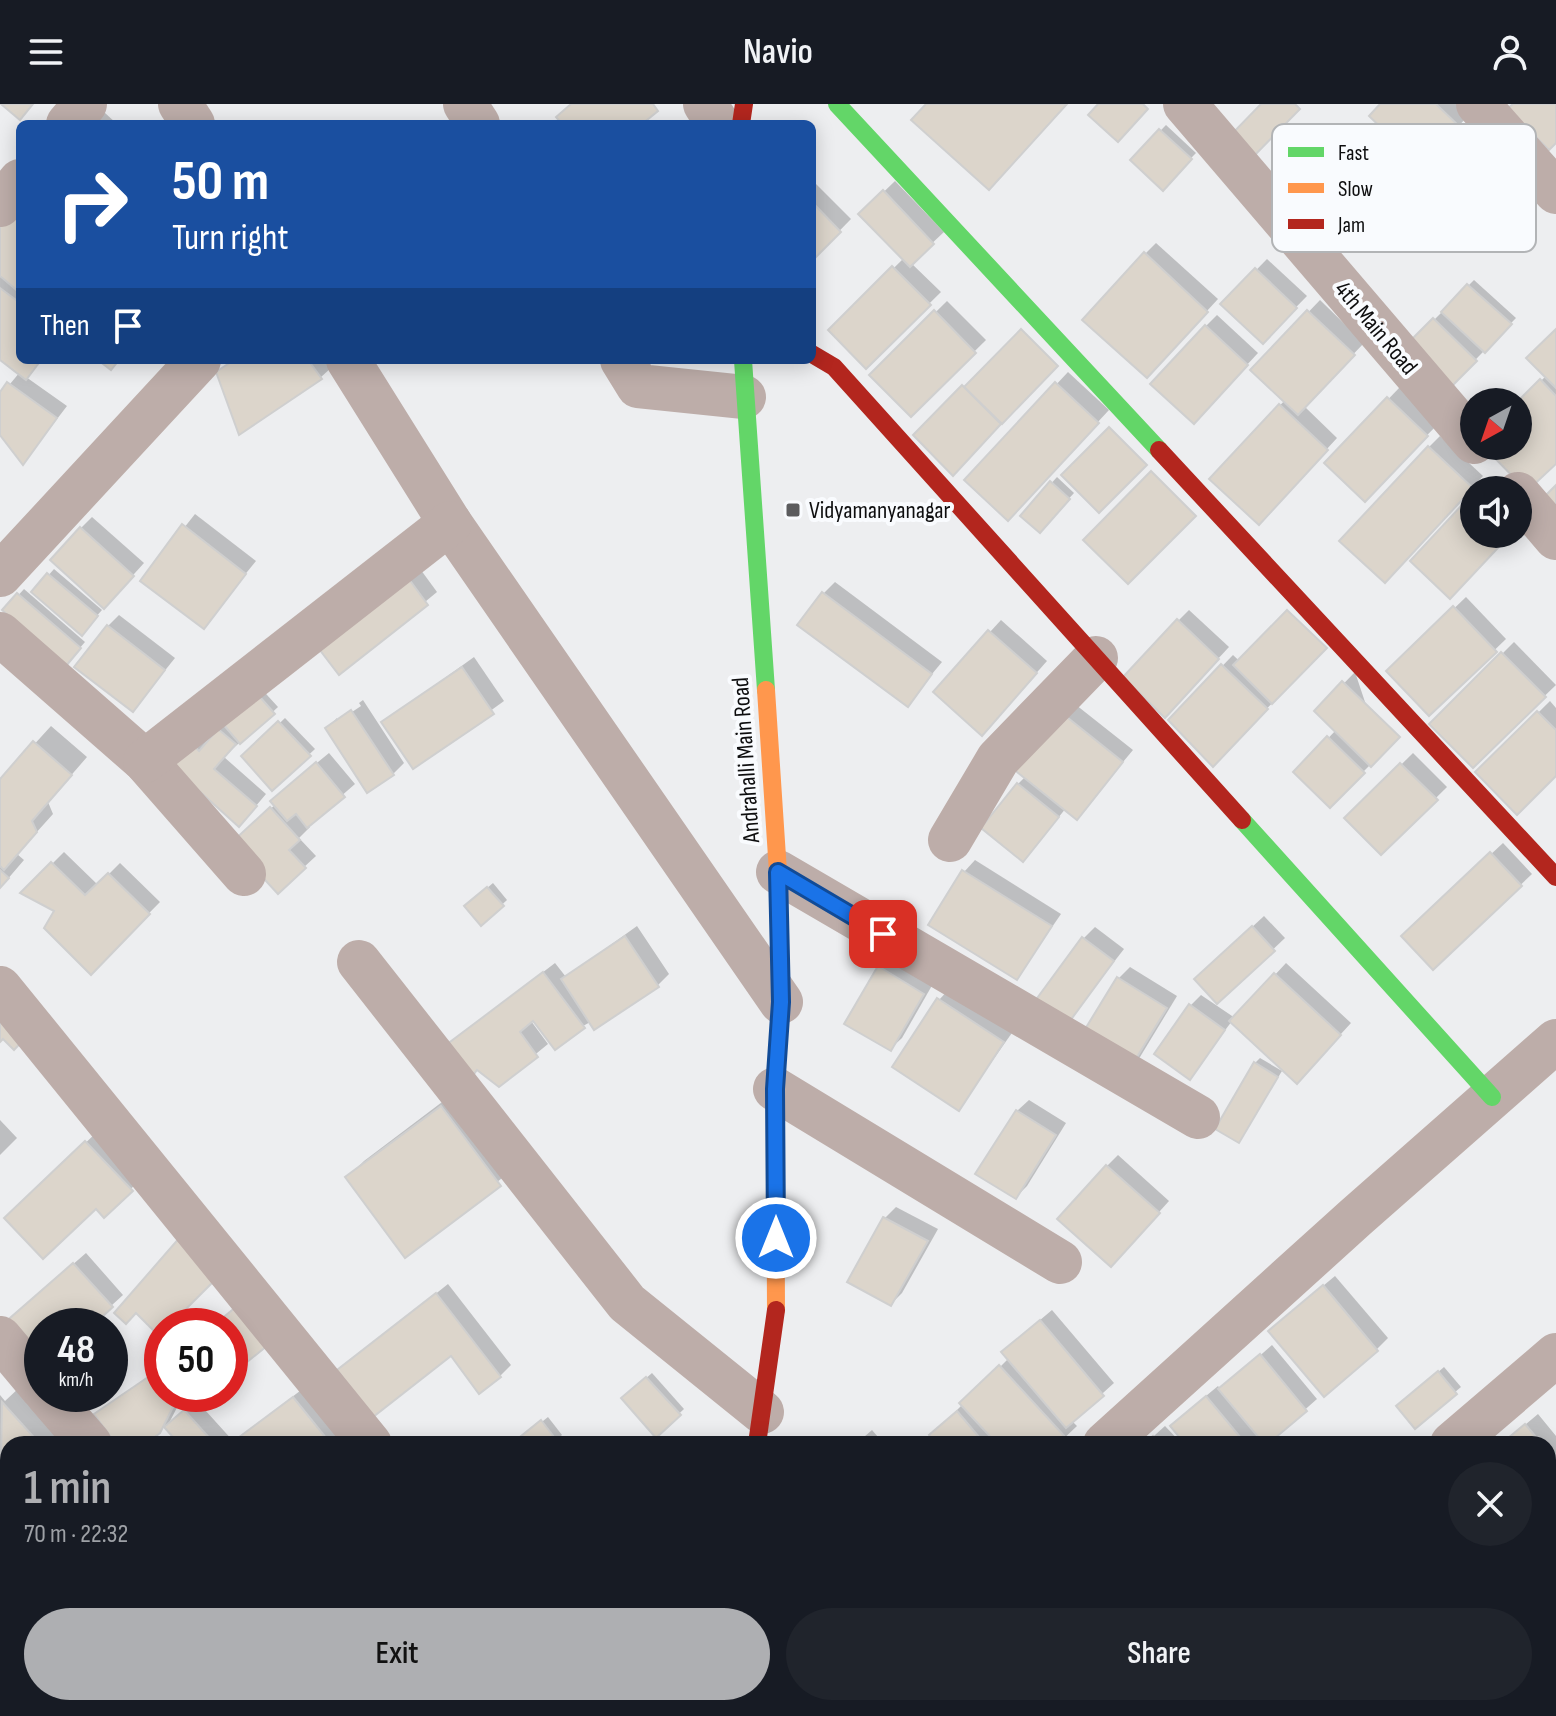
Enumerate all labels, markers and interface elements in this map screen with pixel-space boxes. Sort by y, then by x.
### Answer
icon: menu [24,30,68,74]
icon: person [1488,30,1532,74]
text: Navio [743,31,813,74]
legend [1272,124,1536,252]
text: Fast [1338,140,1369,167]
text: 50 m [172,149,269,216]
icon: right [40,152,144,256]
text: Slow [1338,176,1373,203]
text: Jam [1337,212,1365,239]
text: Turn right [172,217,289,260]
street label: 4th Main Road [1328,275,1424,381]
icon: arrive [106,304,150,348]
text: Then [40,308,90,344]
north arrow [1460,388,1532,460]
map controls [1460,388,1532,548]
button: sound [1460,476,1532,548]
place label: Vidyamanyanagar [809,496,950,525]
marker: Vidyamanyanagar [784,501,802,519]
street label: Andrahalli Main Road [726,676,766,845]
pin [849,900,917,968]
icon: arrive [861,912,905,956]
position arrow [734,1196,818,1280]
speed limit sign: 50 [144,1308,248,1412]
text: 48 [57,1326,95,1374]
text: km/h [59,1368,93,1392]
text: 1 min [24,1460,111,1517]
button: close [1448,1462,1532,1546]
text: 70 m · 22:32 [24,1519,128,1550]
button: Exit [24,1608,770,1700]
button: Share [786,1608,1532,1700]

